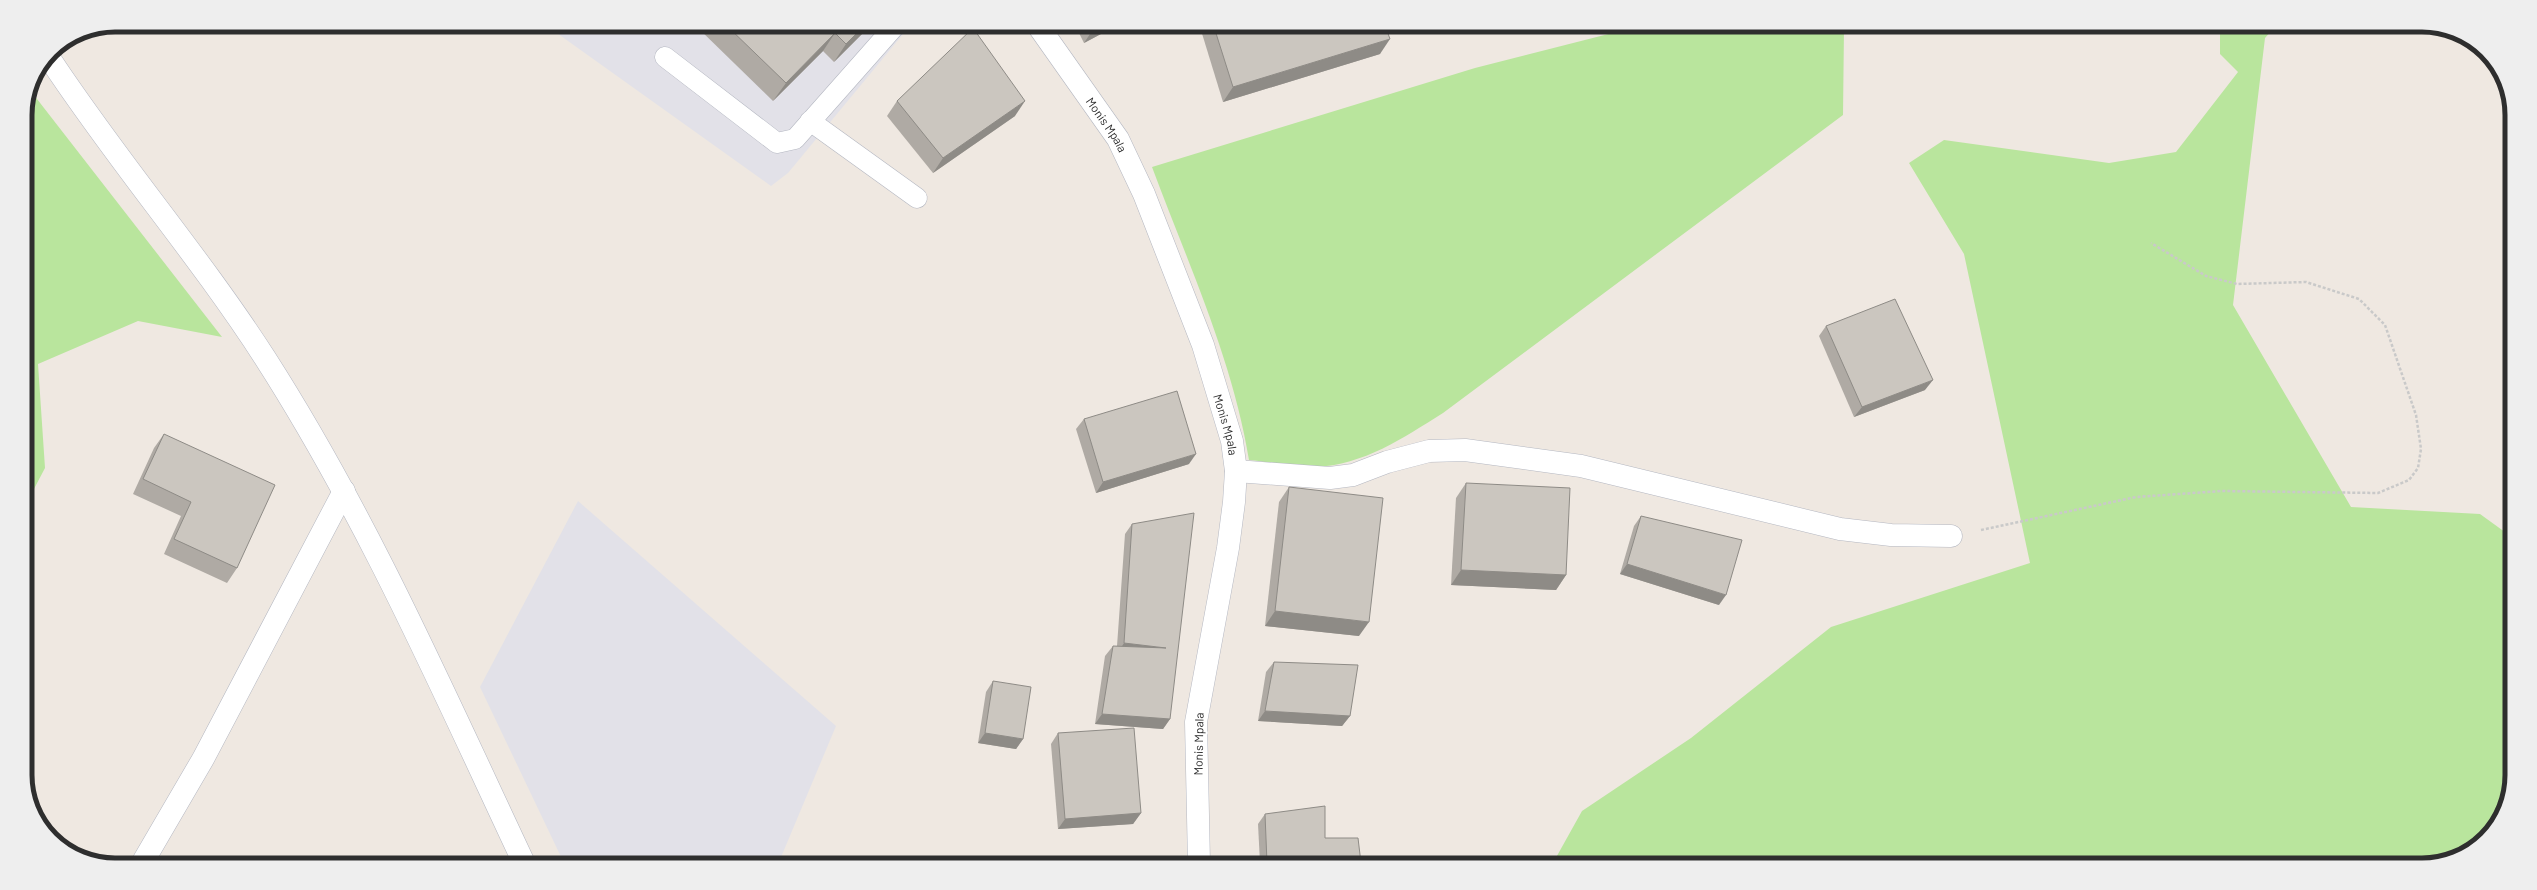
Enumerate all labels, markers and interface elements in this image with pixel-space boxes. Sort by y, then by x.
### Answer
street label: Monis Mpala [1084,94,1130,154]
street label: Monis Mpala [1211,392,1241,456]
street label: Monis Mpala [1190,712,1206,776]

